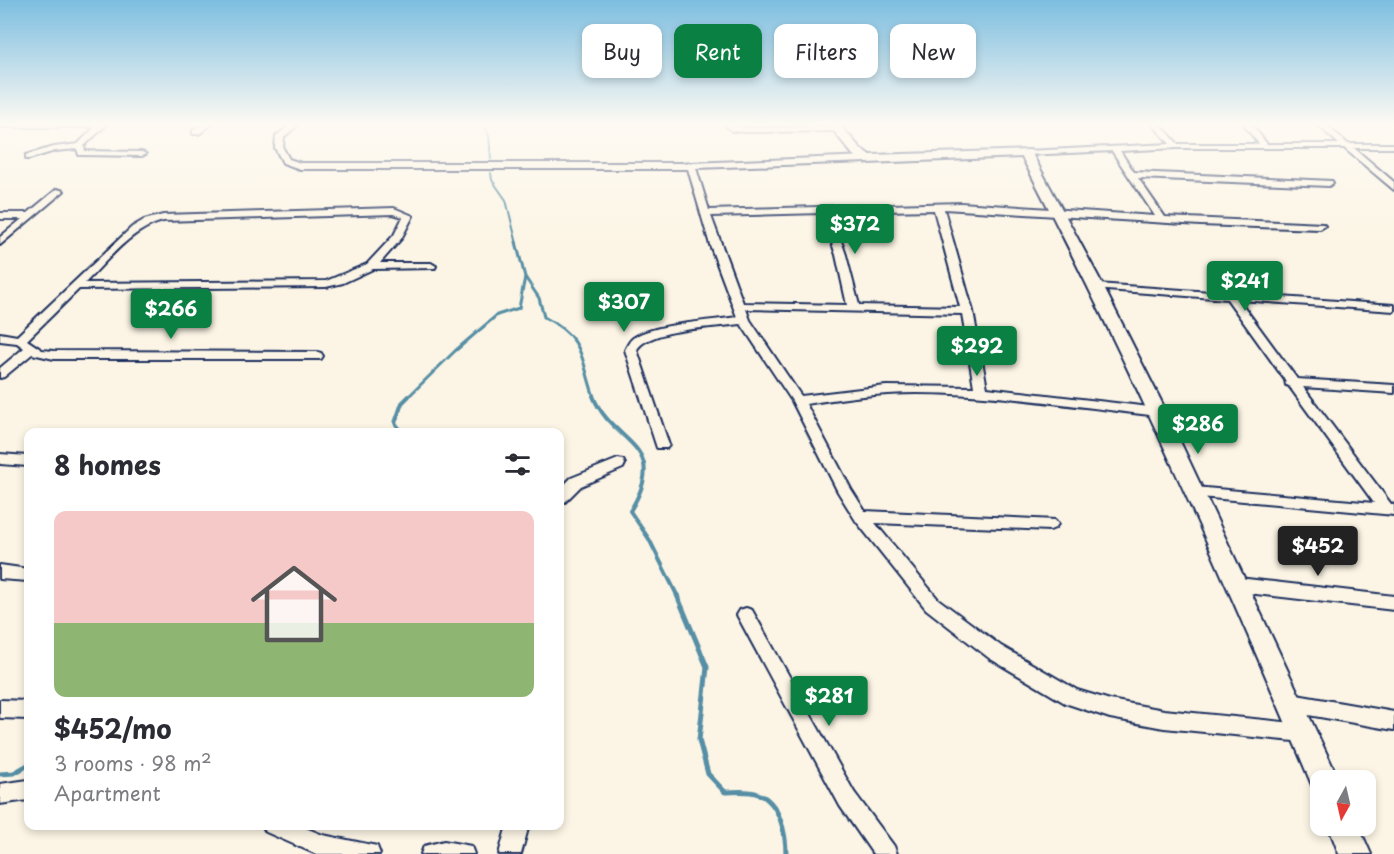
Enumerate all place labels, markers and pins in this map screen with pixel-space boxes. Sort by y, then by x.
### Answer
pin: $372 [819,204,891,255]
pin: $241 [1209,261,1281,312]
pin: $307 [588,282,660,333]
pin: $266 [135,289,207,340]
pin: $292 [941,326,1013,377]
pin: $286 [1162,404,1234,455]
pin: $452 [1282,526,1354,577]
pin: $281 [793,676,865,727]

